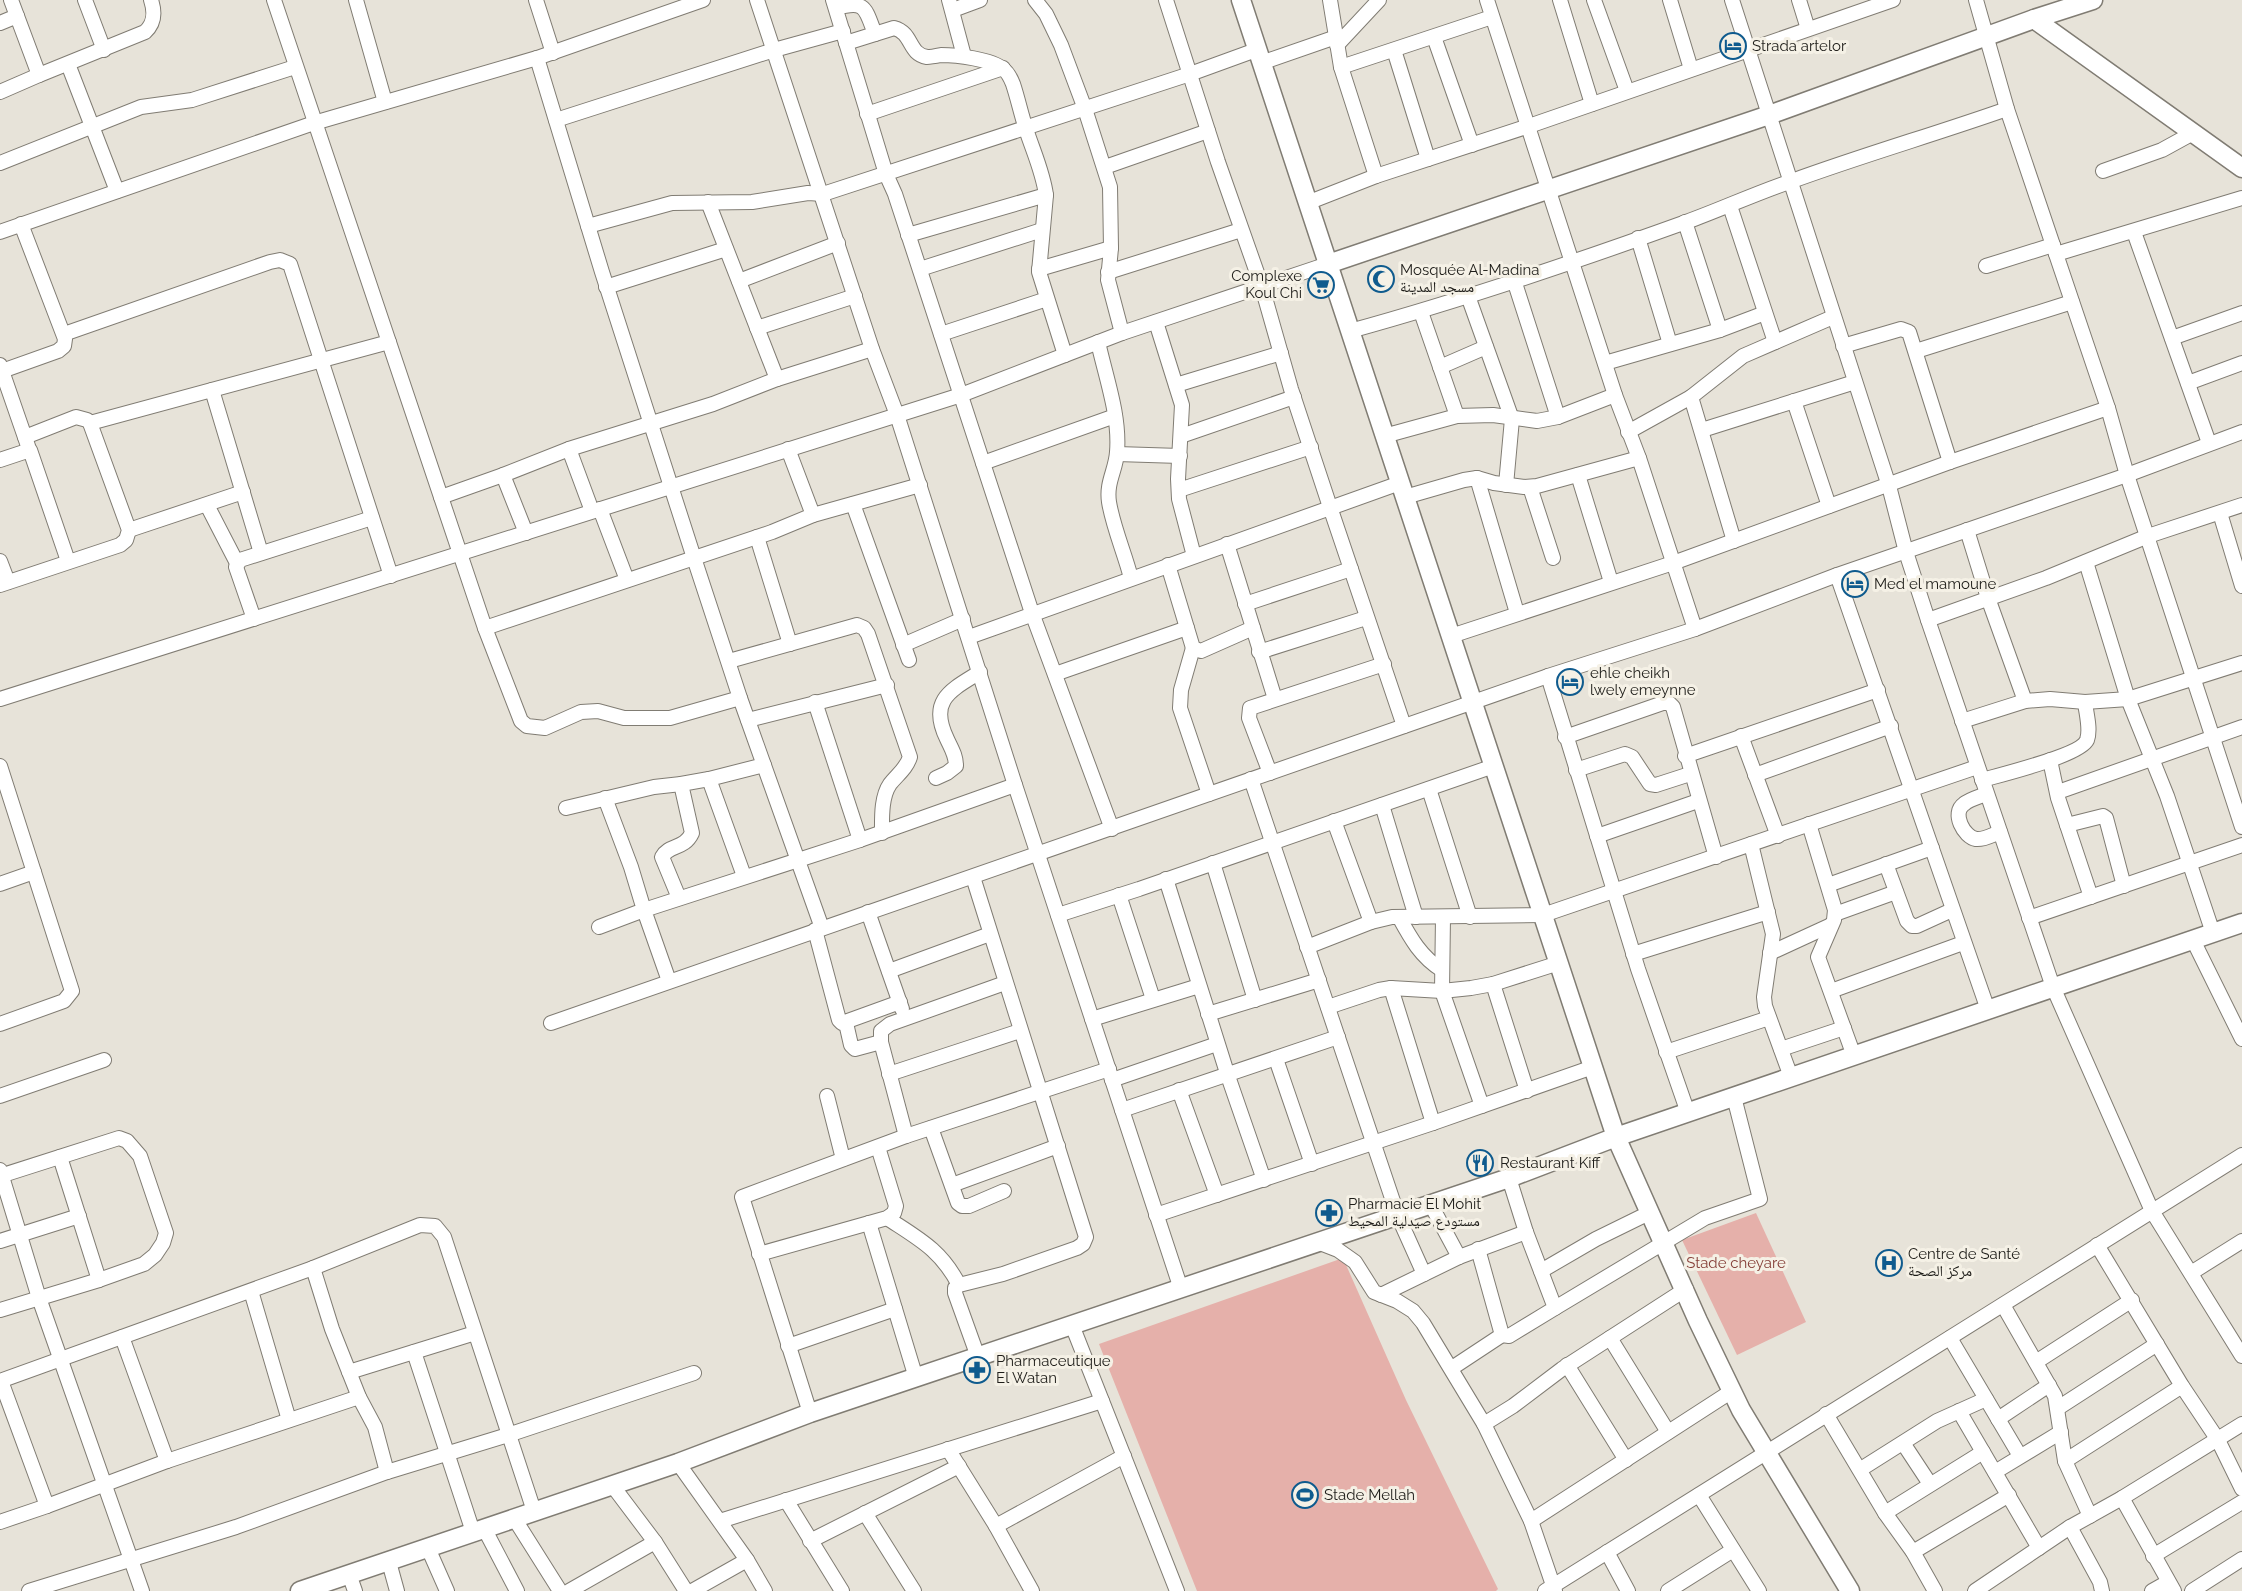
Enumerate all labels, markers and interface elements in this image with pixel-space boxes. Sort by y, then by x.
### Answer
hotel icon: Strada artelor [1718,31,1748,61]
place label: Strada artelor [1752,37,1847,55]
place label: Mosquée Al-Madina مسجد المدينة [1400,261,1539,296]
mosque icon: Mosquée Al-Madina مسجد المدينة [1366,264,1396,294]
place label: Complexe Koul Chi [1231,267,1302,302]
supermarket icon: Complexe Koul Chi [1306,270,1336,300]
hotel icon: Med el mamoune [1840,569,1870,599]
place label: Med el mamoune [1874,575,1997,593]
place label: ehle cheikh lwely emeynne [1590,664,1696,699]
hotel icon: ehle cheikh lwely emeynne [1555,667,1585,697]
restaurant icon: Restaurant Kiff [1465,1148,1495,1178]
place label: Restaurant Kiff [1500,1154,1601,1172]
place label: Pharmacie El Mohit مستودع صيدلية المحيط [1348,1195,1481,1231]
pharmacy icon: Pharmacie El Mohit مستودع صيدلية المحيط [1314,1198,1344,1228]
place label: Centre de Santé مركز الصحة [1908,1245,2020,1280]
hospital icon: Centre de Santé مركز الصحة [1874,1248,1904,1278]
park label: Stade cheyare [1686,1254,1786,1272]
place label: Pharmaceutique El Watan [996,1352,1111,1387]
pharmacy icon: Pharmaceutique El Watan [962,1355,992,1385]
sports icon: Stade Mellah [1290,1480,1320,1510]
place label: Stade Mellah [1324,1486,1415,1504]

